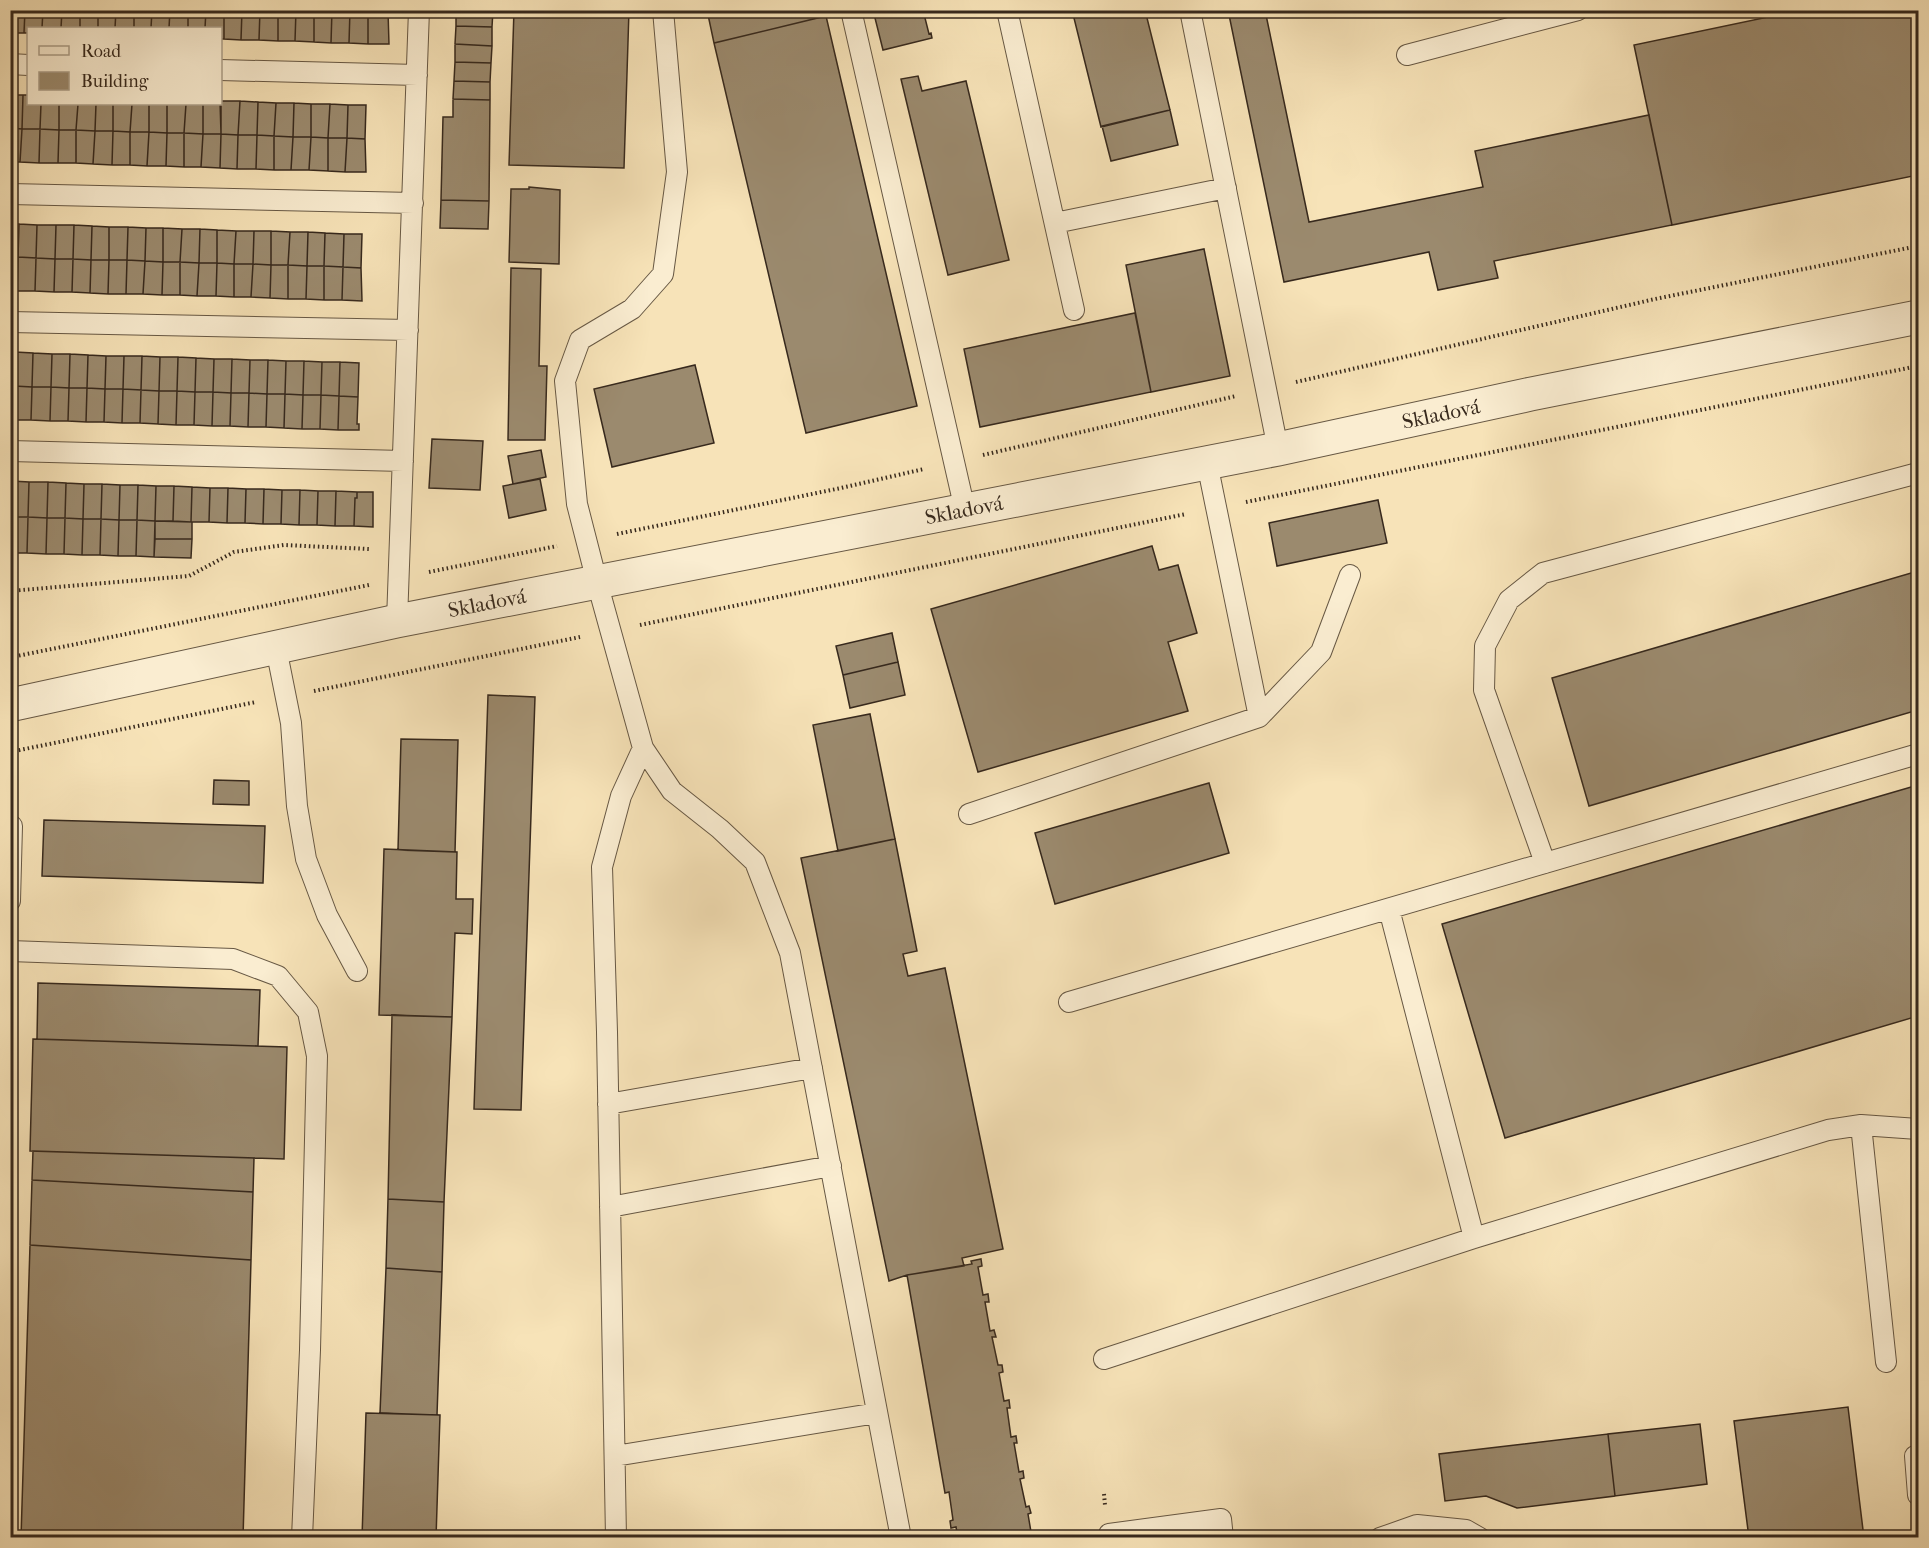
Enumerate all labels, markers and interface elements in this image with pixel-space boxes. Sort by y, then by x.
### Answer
legend [27,27,222,105]
text: Road [81,41,121,62]
text: Building [81,71,149,92]
street label: Skladová [1400,394,1482,434]
street label: Skladová [923,491,1005,529]
street label: Skladová [446,584,528,622]

